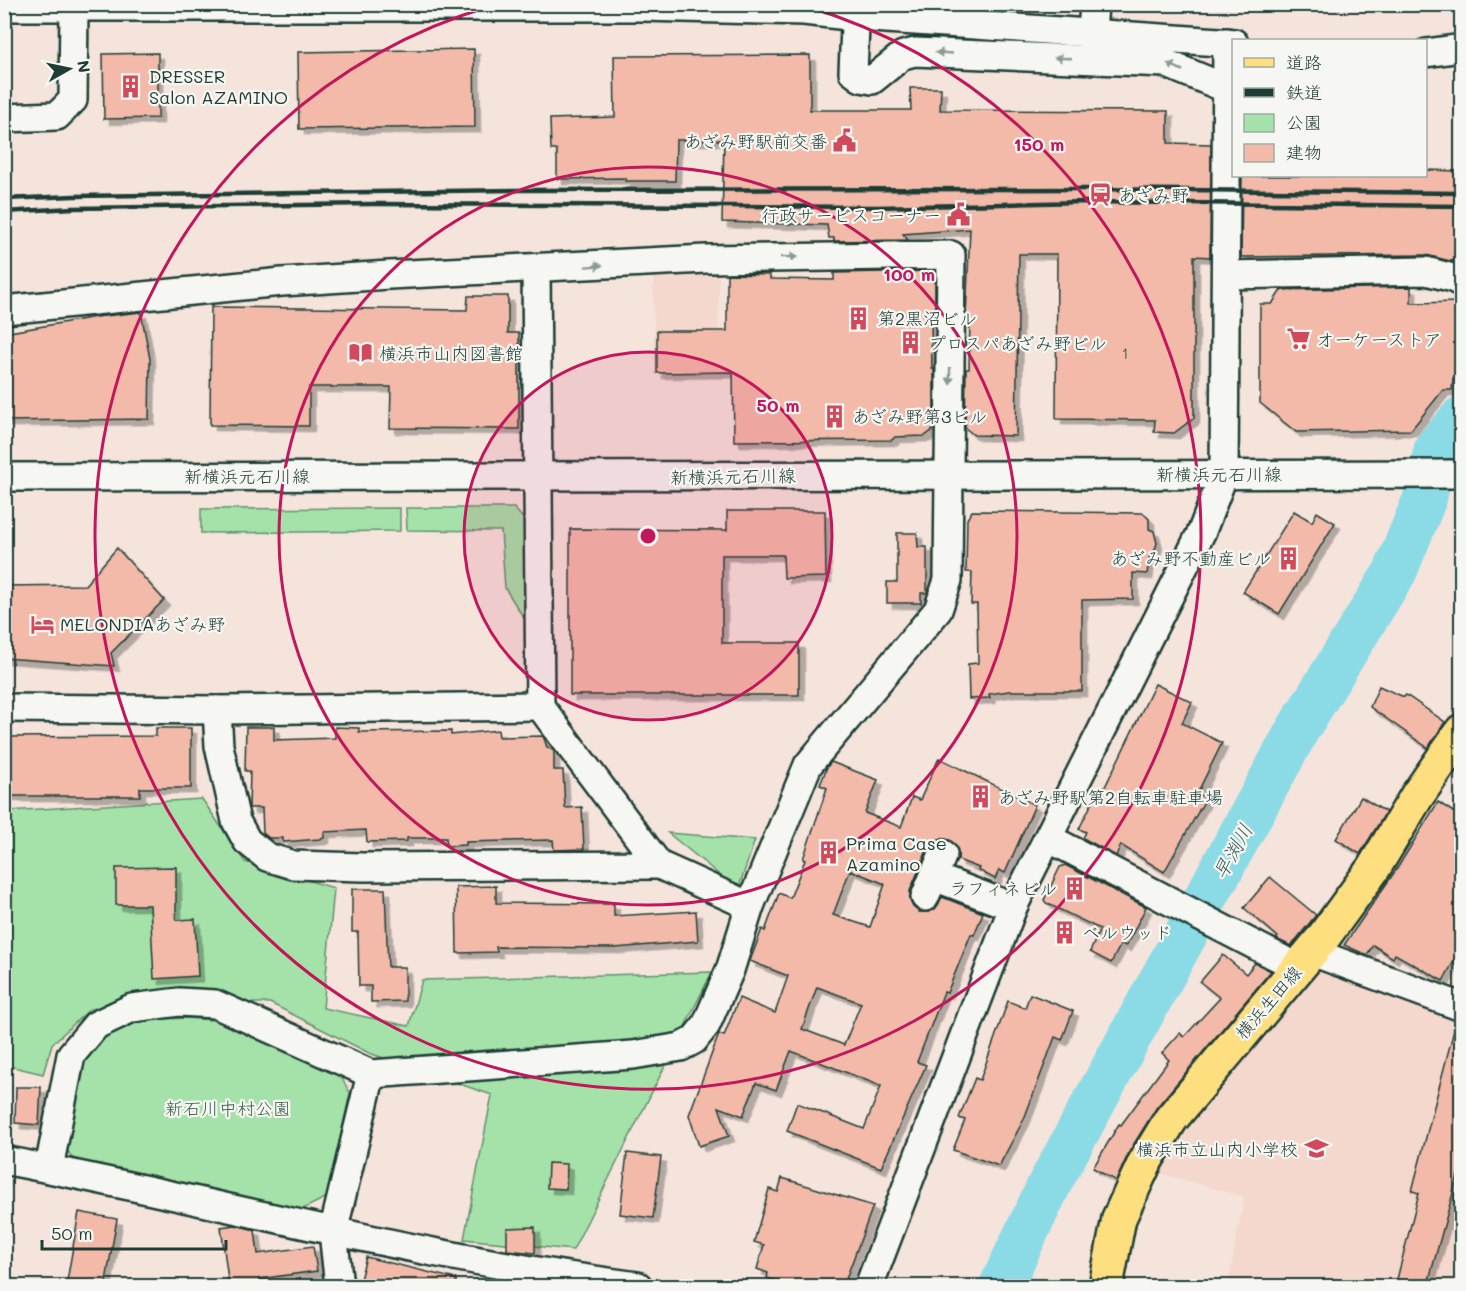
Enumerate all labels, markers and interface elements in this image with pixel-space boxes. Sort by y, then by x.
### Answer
north arrow [39,39,99,99]
legend [1232,39,1427,177]
one-way arrow [935,49,954,58]
text: 道路 [1286,50,1322,74]
one-way arrow [1053,53,1072,63]
text: N [73,59,96,74]
one-way arrow [1166,63,1183,72]
place label: DRESSER Salon AZAMINO [149,64,288,109]
building icon: DRESSER Salon AZAMINO [118,73,144,99]
text: 鉄道 [1286,80,1322,104]
text: 公園 [1286,110,1322,134]
public building icon: あざみ野駅前交番 [832,128,858,154]
place label: あざみ野駅前交番 [684,129,827,153]
text: 150 m [1014,132,1064,156]
text: 建物 [1286,140,1322,164]
station icon: あざみ野 [1087,182,1113,208]
place label: あざみ野 [1118,183,1189,207]
public building icon: 行政サービスコーナー [946,202,972,228]
place label: 行政サービスコーナー [761,203,941,227]
one-way arrow [779,253,798,262]
one-way arrow [585,261,604,271]
text: 100 m [883,262,935,286]
building icon: 第2黒沼ビル [846,305,872,331]
place label: 第2黒沼ビル [877,306,977,330]
supermarket icon: オーケーストア [1285,326,1311,352]
place label: オーケーストア [1316,327,1442,351]
building icon: プロスパあざみ野ビル [897,330,923,356]
place label: プロスパあざみ野ビル [928,331,1107,355]
library icon: 横浜市山内図書館 [348,340,374,366]
place label: 横浜市山内図書館 [379,341,523,365]
house number: 1 [1122,343,1128,363]
one-way arrow [945,367,955,386]
text: 50 m [757,393,799,417]
building icon: あざみ野第3ビル [821,403,847,429]
place label: あざみ野第3ビル [852,404,987,428]
street label: 新横浜元石川線 [1156,462,1282,486]
street label: 新横浜元石川線 [670,463,796,489]
street label: 新横浜元石川線 [184,464,310,488]
centre of rings [638,526,658,546]
building icon: あざみ野不動産ビル [1276,545,1302,571]
place label: あざみ野不動産ビル [1110,546,1271,570]
hotel icon: MELONDIAあざみ野 [29,611,55,637]
place label: MELONDIAあざみ野 [60,612,225,636]
building icon: あざみ野駅第2自転車駐車場 [967,784,993,810]
place label: あざみ野駅第2自転車駐車場 [998,785,1223,809]
water label: 早渕川 [1206,818,1258,884]
place label: Prima Case Azamino [846,831,947,876]
building icon: Prima Case Azamino [815,840,841,866]
building icon: ラフィネビル [1062,875,1088,901]
place label: ラフィネビル [949,876,1057,900]
building icon: ベルウッド [1051,919,1077,945]
place label: ベルウッド [1082,920,1172,944]
street label: 横浜生田線 [1229,960,1307,1044]
park label: 新石川中村公園 [165,1096,291,1120]
school or university icon: 横浜市立山内小学校 [1303,1136,1329,1162]
place label: 横浜市立山内小学校 [1136,1137,1298,1161]
scale bar [42,1213,226,1251]
text: 50 m [51,1221,93,1245]

